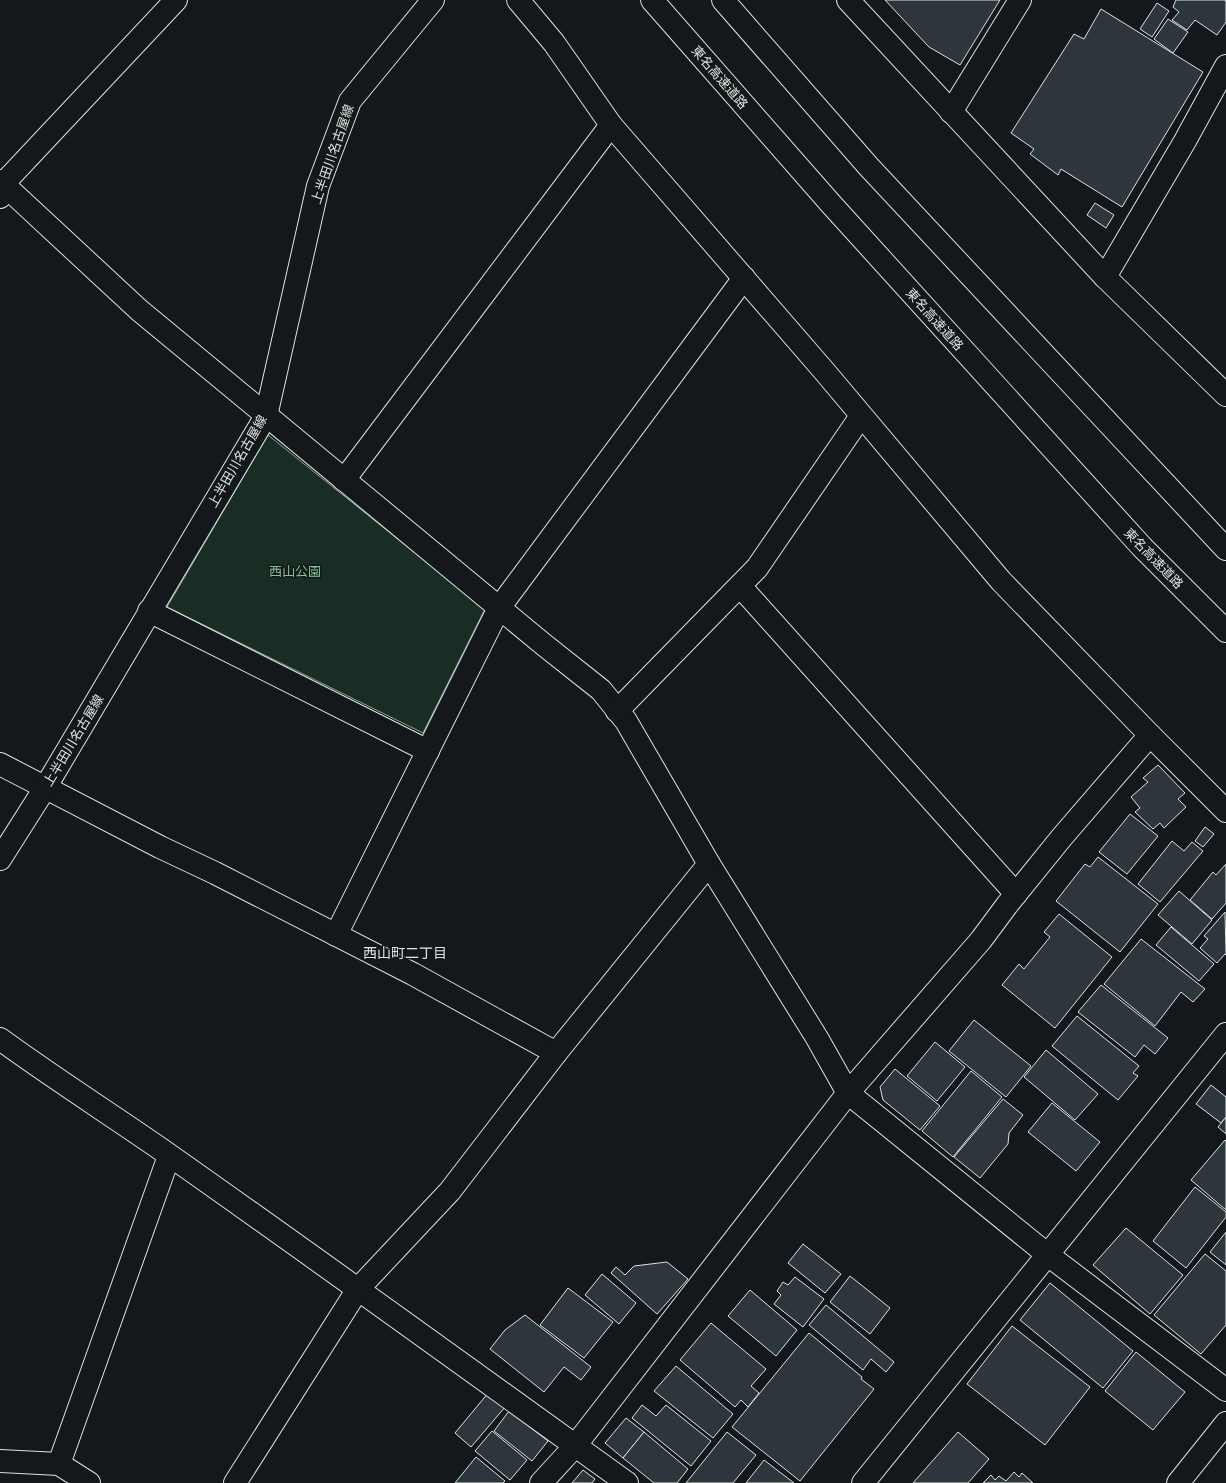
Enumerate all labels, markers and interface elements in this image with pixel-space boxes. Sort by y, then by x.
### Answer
street label: 東名高速道路 [688,42,752,112]
street label: 上半田川名古屋線 [307,102,357,206]
street label: 東名高速道路 [902,284,968,354]
street label: 上半田川名古屋線 [203,411,271,511]
street label: 東名高速道路 [1120,524,1188,592]
park label: 西山公園 [269,562,321,580]
street label: 上半田川名古屋線 [38,691,108,789]
district label: 西山町二丁目 [363,943,447,962]

